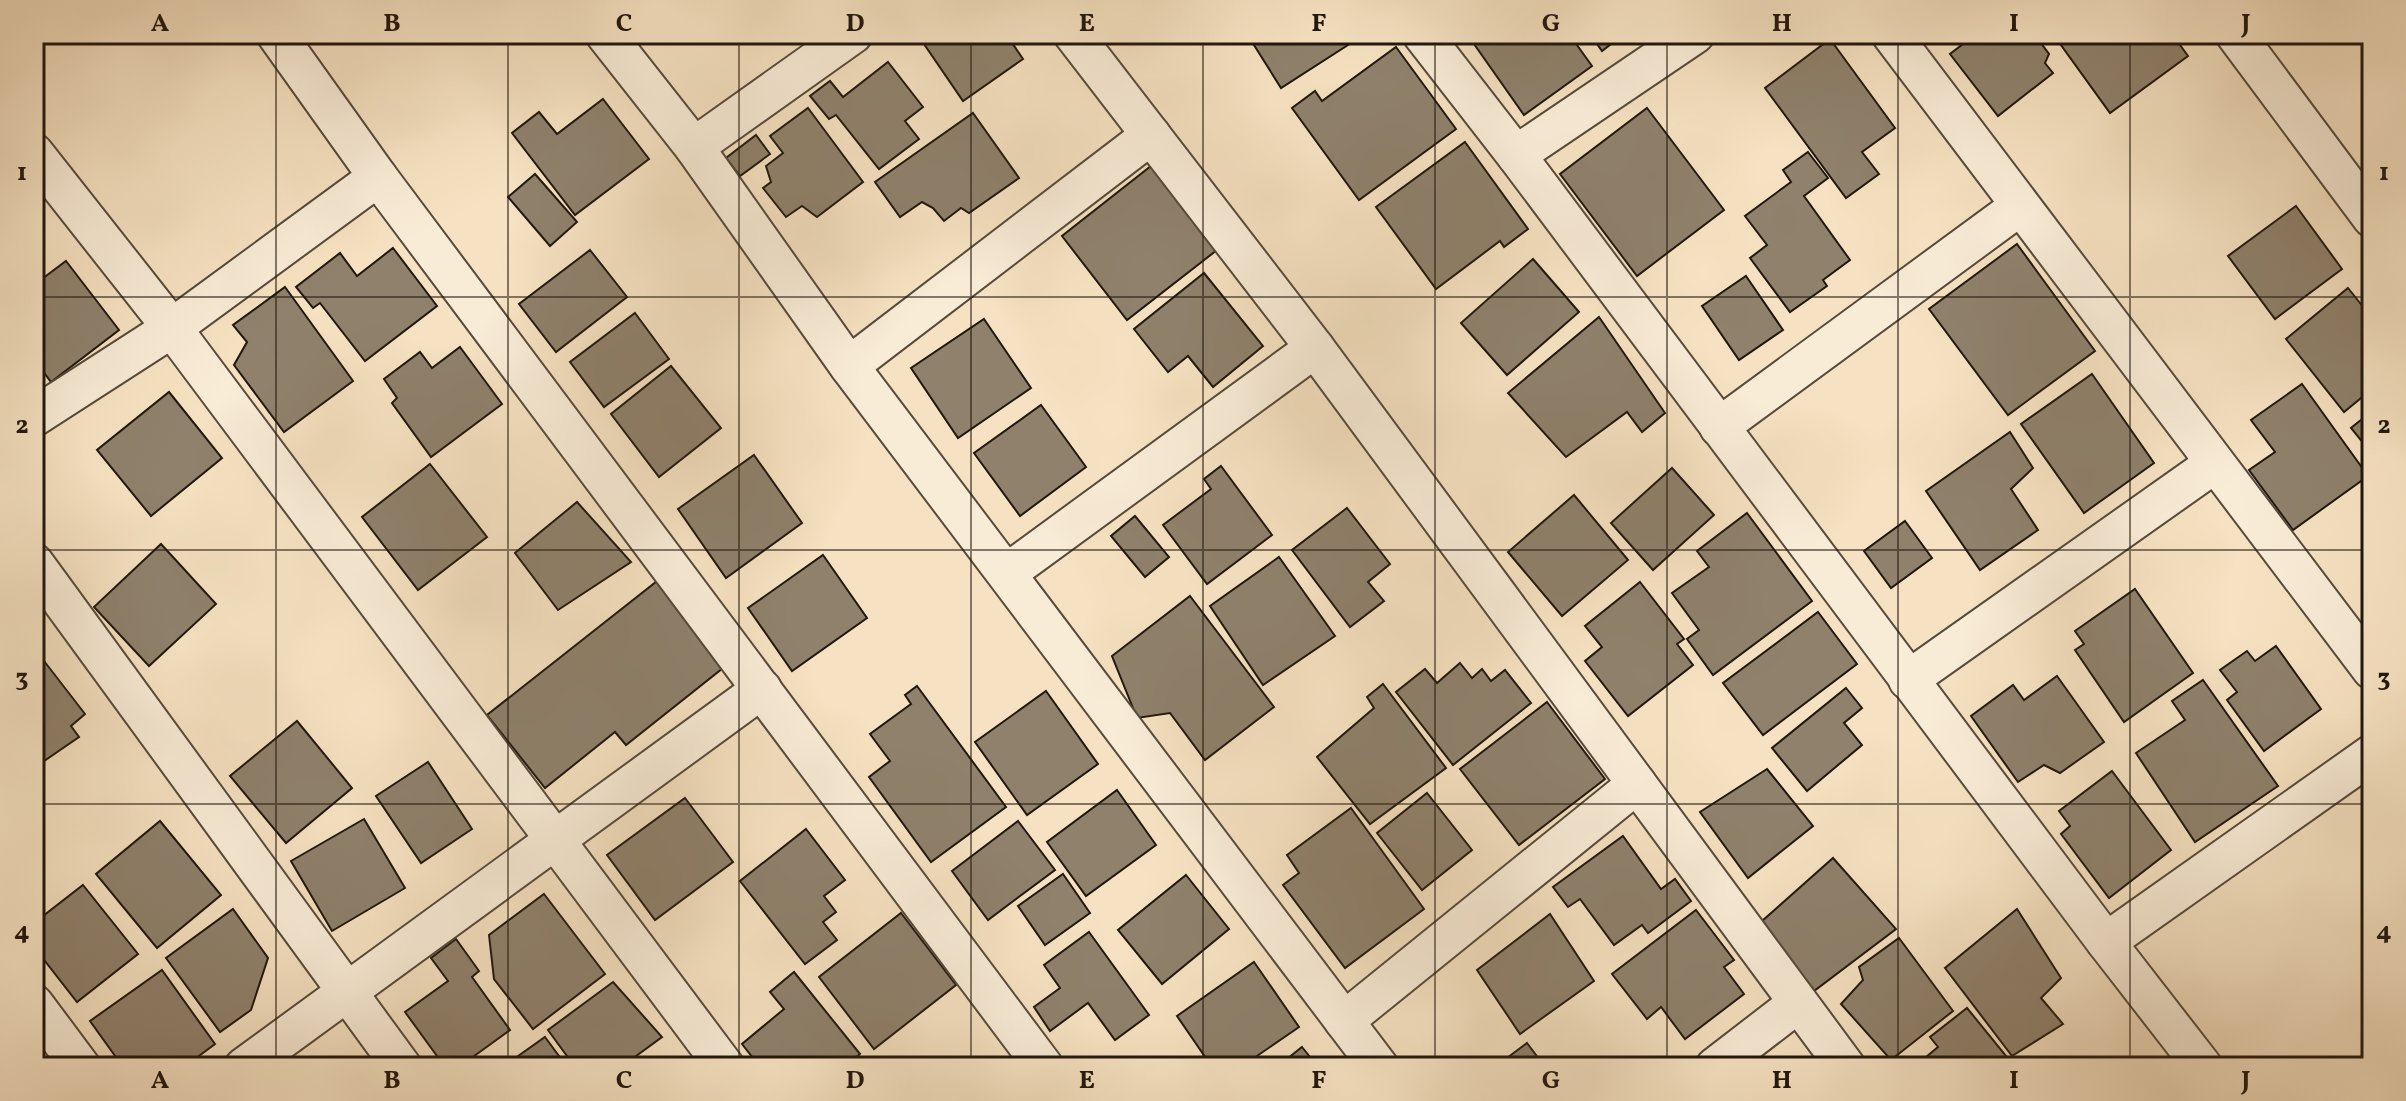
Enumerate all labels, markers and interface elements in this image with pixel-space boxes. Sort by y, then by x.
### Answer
text: A [151,6,170,42]
text: B [383,6,401,42]
text: C [616,6,632,42]
text: D [845,6,865,42]
text: E [1079,6,1095,42]
text: F [1311,6,1327,42]
text: G [1542,6,1560,42]
text: H [1772,6,1792,42]
text: I [2009,6,2019,42]
text: J [2240,6,2251,42]
text: 1 [17,155,27,191]
text: 1 [2379,155,2389,191]
text: 2 [15,408,29,444]
text: 2 [2377,408,2391,444]
text: 3 [15,661,29,697]
text: 3 [2377,661,2391,697]
text: 4 [14,914,30,950]
text: 4 [2376,914,2392,950]
text: A [151,1063,170,1099]
text: B [383,1063,401,1099]
text: C [616,1063,632,1099]
text: D [845,1063,865,1099]
text: E [1079,1063,1095,1099]
text: F [1311,1063,1327,1099]
text: G [1542,1063,1560,1099]
text: H [1772,1063,1792,1099]
text: I [2009,1063,2019,1099]
text: J [2240,1063,2251,1099]

